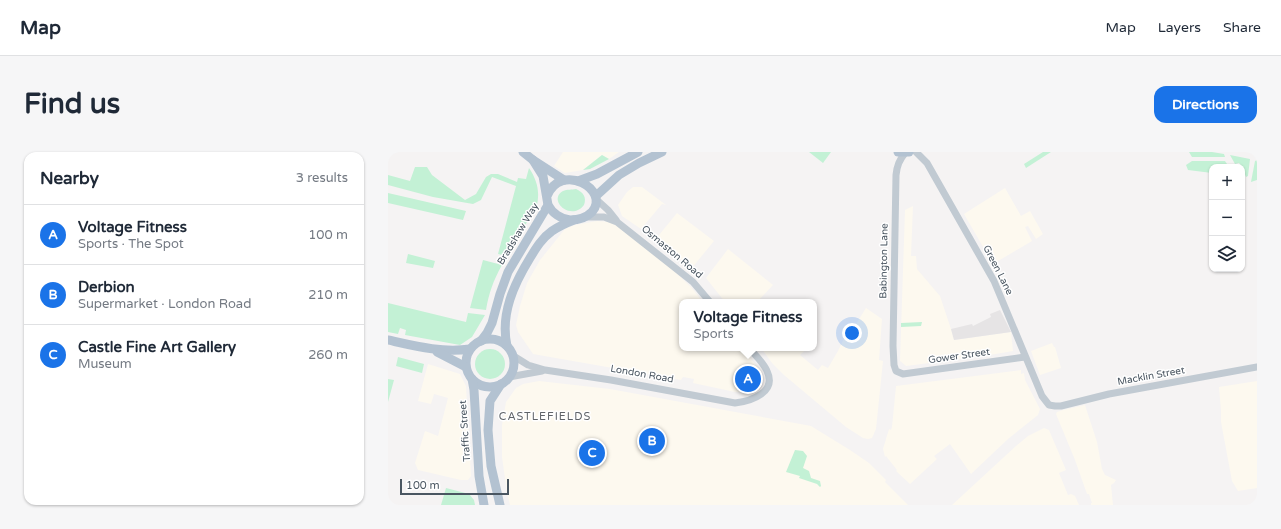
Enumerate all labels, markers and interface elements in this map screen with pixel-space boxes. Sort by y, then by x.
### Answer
text: Map [20,17,61,39]
text: Map [1106,19,1136,36]
text: Layers [1158,19,1201,36]
text: Share [1223,19,1261,36]
button: Directions [1154,86,1257,123]
text: Find us [24,87,120,121]
map controls [1209,164,1245,272]
button: + [1209,164,1245,200]
text: Nearby [40,168,99,189]
text: 3 results [296,170,348,186]
street label: Bradshaw Way [495,200,542,267]
button: − [1209,200,1245,236]
text: Voltage Fitness [78,218,187,236]
street label: Osmaston Road [639,223,705,281]
street label: Babington Lane [877,223,891,299]
text: A [48,227,58,243]
text: 100 m [308,227,348,243]
text: Sports · The Spot [78,236,184,252]
button: layers [1209,236,1245,272]
street label: Green Lane [980,243,1016,297]
text: Derbion [78,278,135,296]
text: B [48,287,58,303]
text: 210 m [308,287,348,303]
text: Supermarket · London Road [78,296,251,312]
popup [679,299,817,351]
text: Voltage Fitness [694,308,802,326]
your location [842,323,862,343]
text: Sports [694,326,734,342]
text: Castle Fine Art Gallery [78,338,236,356]
street label: Gower Street [927,346,991,366]
text: C [48,347,58,363]
text: 260 m [308,347,348,363]
text: Museum [78,356,132,372]
street label: London Road [609,363,675,385]
pin: A [735,364,761,394]
street label: Macklin Street [1116,364,1186,388]
street label: Traffic Street [457,400,473,462]
district label: CASTLEFIELDS [499,410,591,423]
pin: B [639,426,665,456]
pin: C [579,438,605,468]
scale bar [400,477,509,496]
text: 100 m [406,479,440,492]

